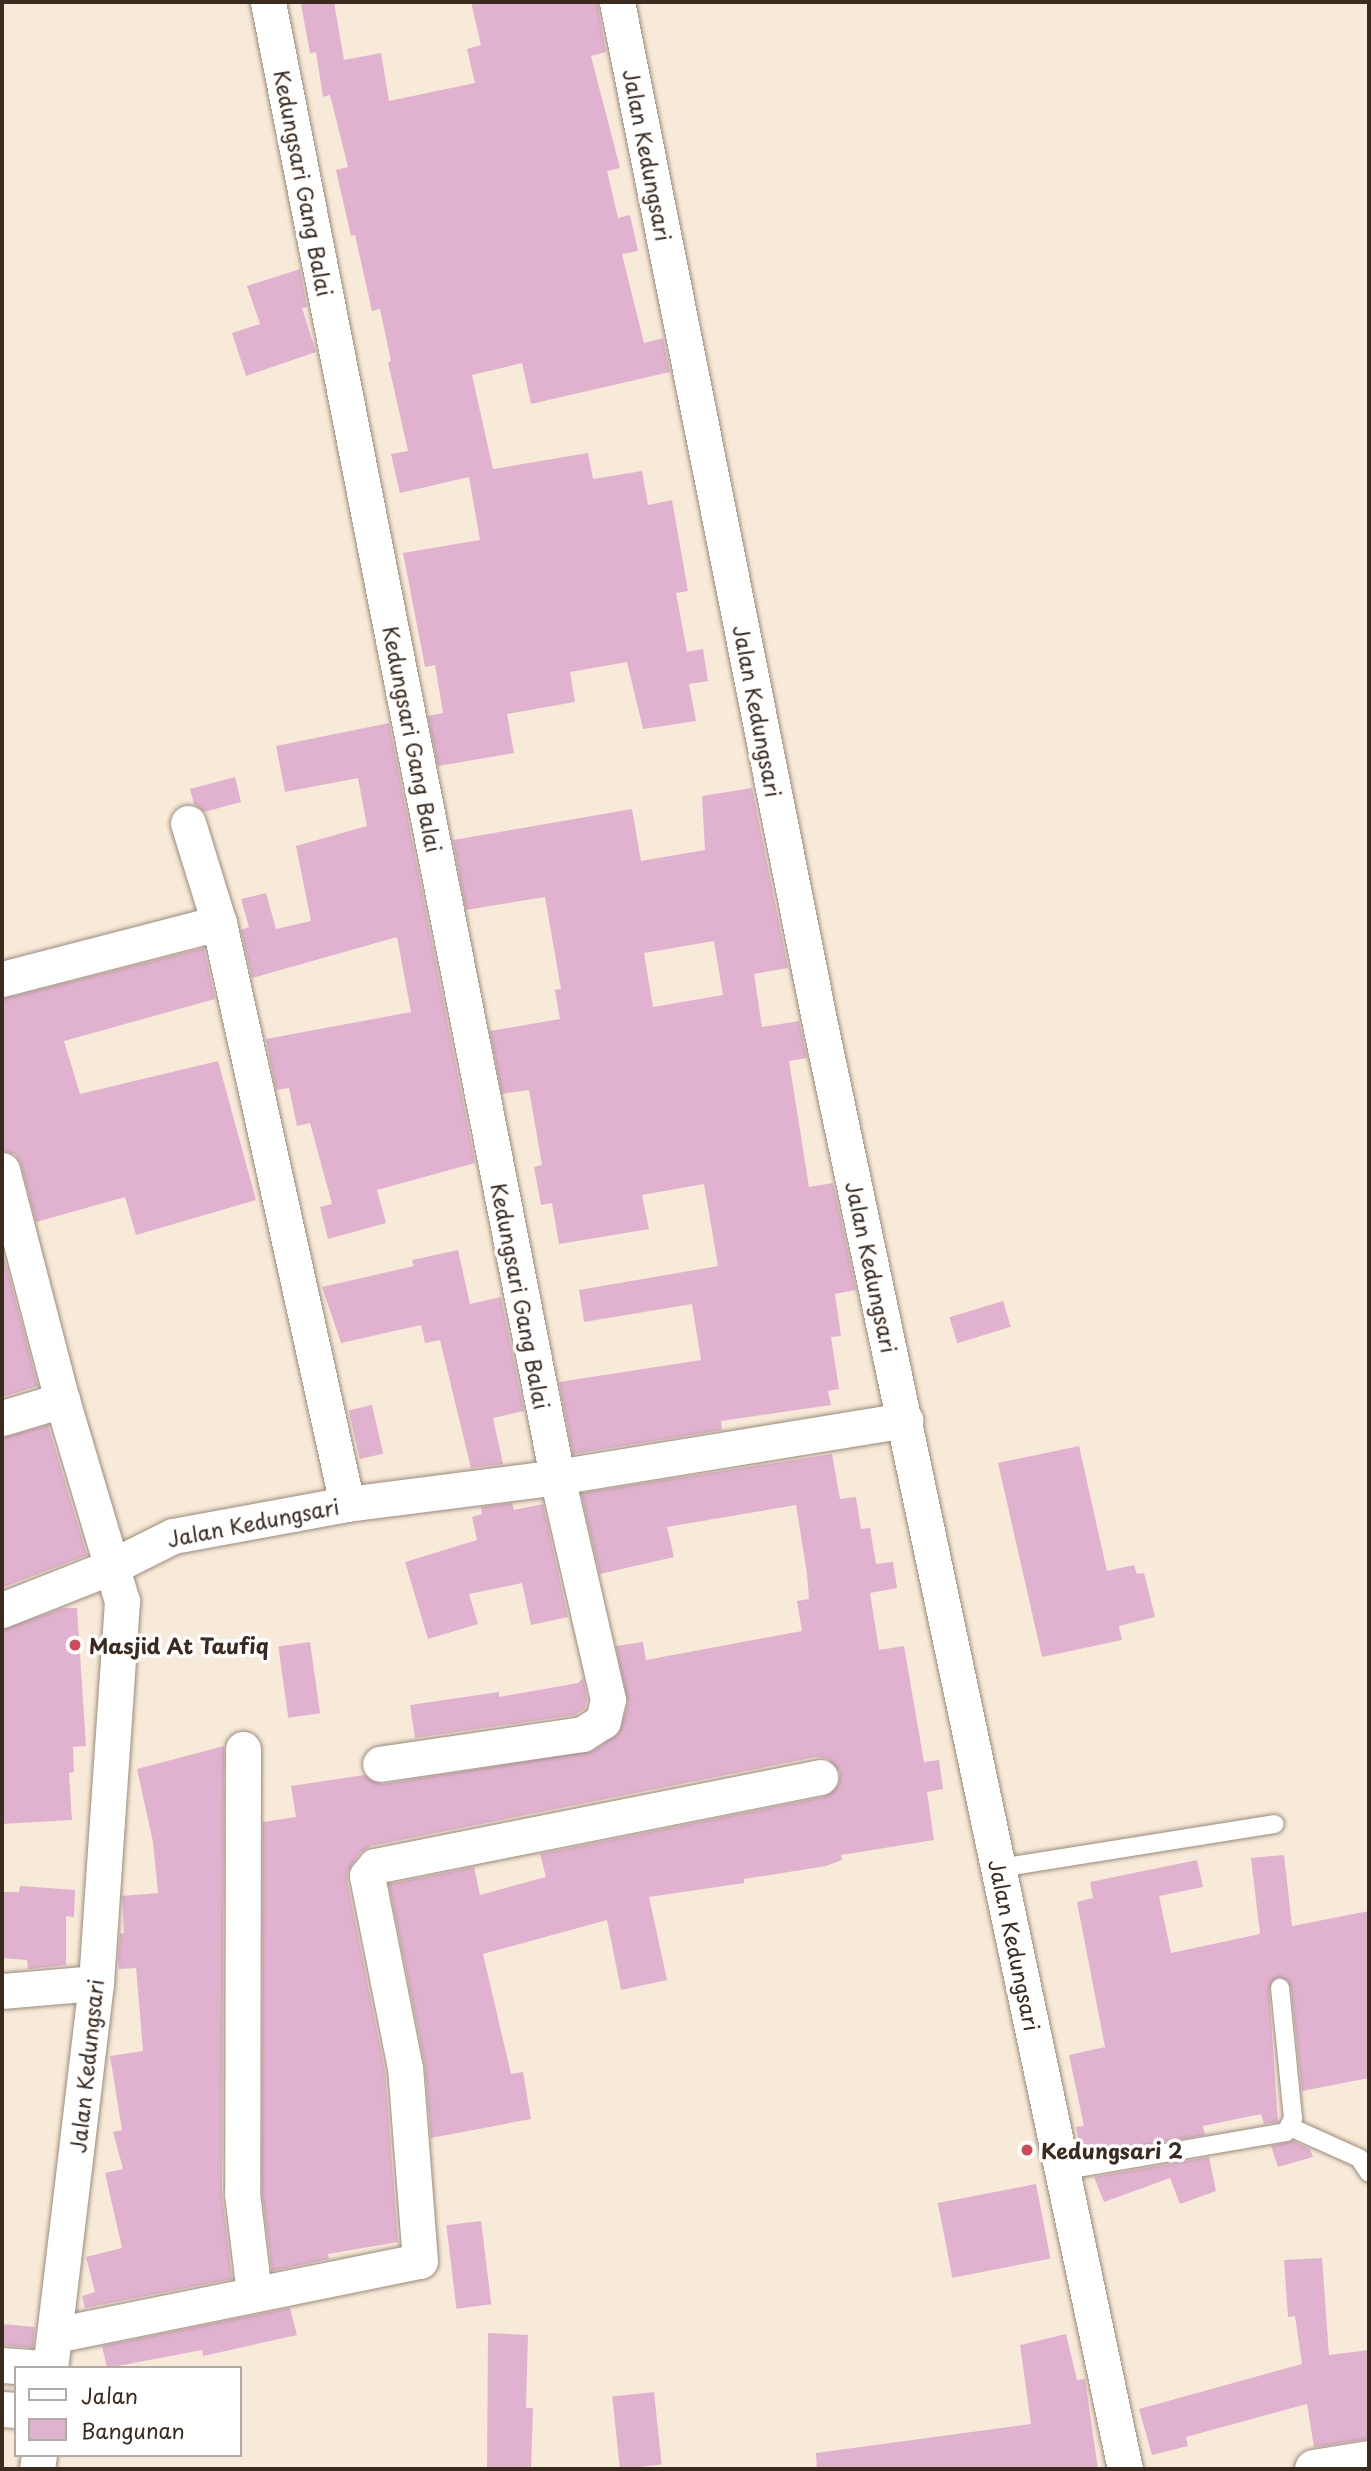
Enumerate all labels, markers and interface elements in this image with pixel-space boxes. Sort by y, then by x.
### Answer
street label: Kedungsari Gang Balai [270,67,338,299]
street label: Jalan Kedungsari [619,67,677,243]
street label: Kedungsari Gang Balai [379,623,447,855]
street label: Jalan Kedungsari [729,623,787,799]
street label: Jalan Kedungsari [841,1179,903,1355]
street label: Kedungsari Gang Balai [487,1180,555,1412]
street label: Jalan Kedungsari [165,1493,341,1551]
place label: Masjid At Taufiq [89,1632,269,1658]
marker: Masjid At Taufiq [67,1637,83,1653]
street label: Jalan Kedungsari [984,1857,1046,2033]
street label: Jalan Kedungsari [64,1977,108,2155]
place label: Kedungsari 2 [1041,2137,1182,2163]
marker: Kedungsari 2 [1019,2142,1035,2158]
legend [14,2366,242,2457]
text: Jalan [81,2379,138,2411]
text: Bangunan [81,2414,185,2446]

